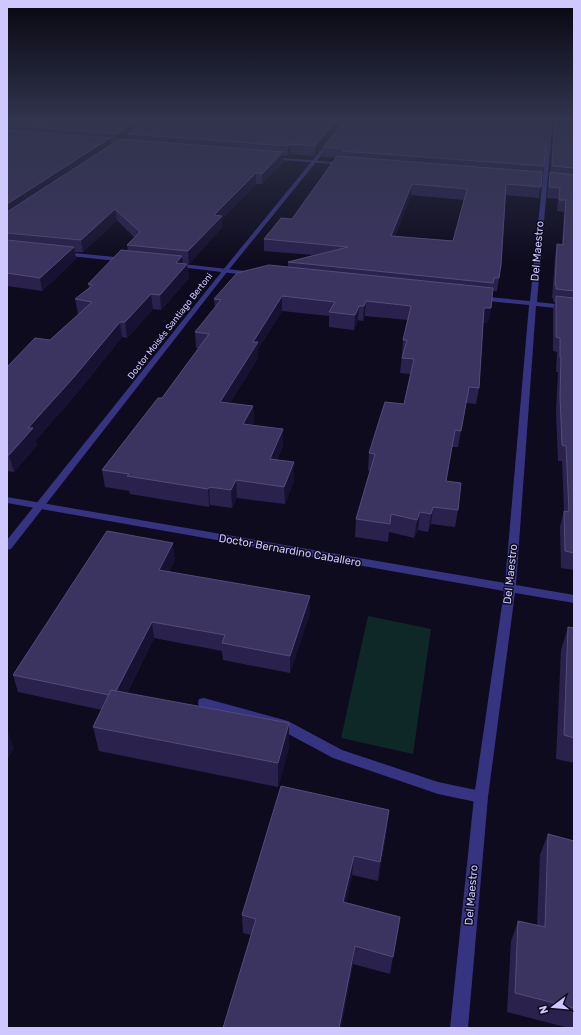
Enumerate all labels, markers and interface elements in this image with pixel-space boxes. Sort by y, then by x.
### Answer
street label: Del Maestro [528,220,547,282]
street label: Doctor Moisés Santiago Bertoni [126,271,214,381]
street label: Doctor Bernardino Caballero [218,532,362,569]
street label: Del Maestro [501,543,520,605]
street label: Del Maestro [462,864,481,926]
north arrow [533,987,573,1027]
text: N [537,1004,551,1015]

